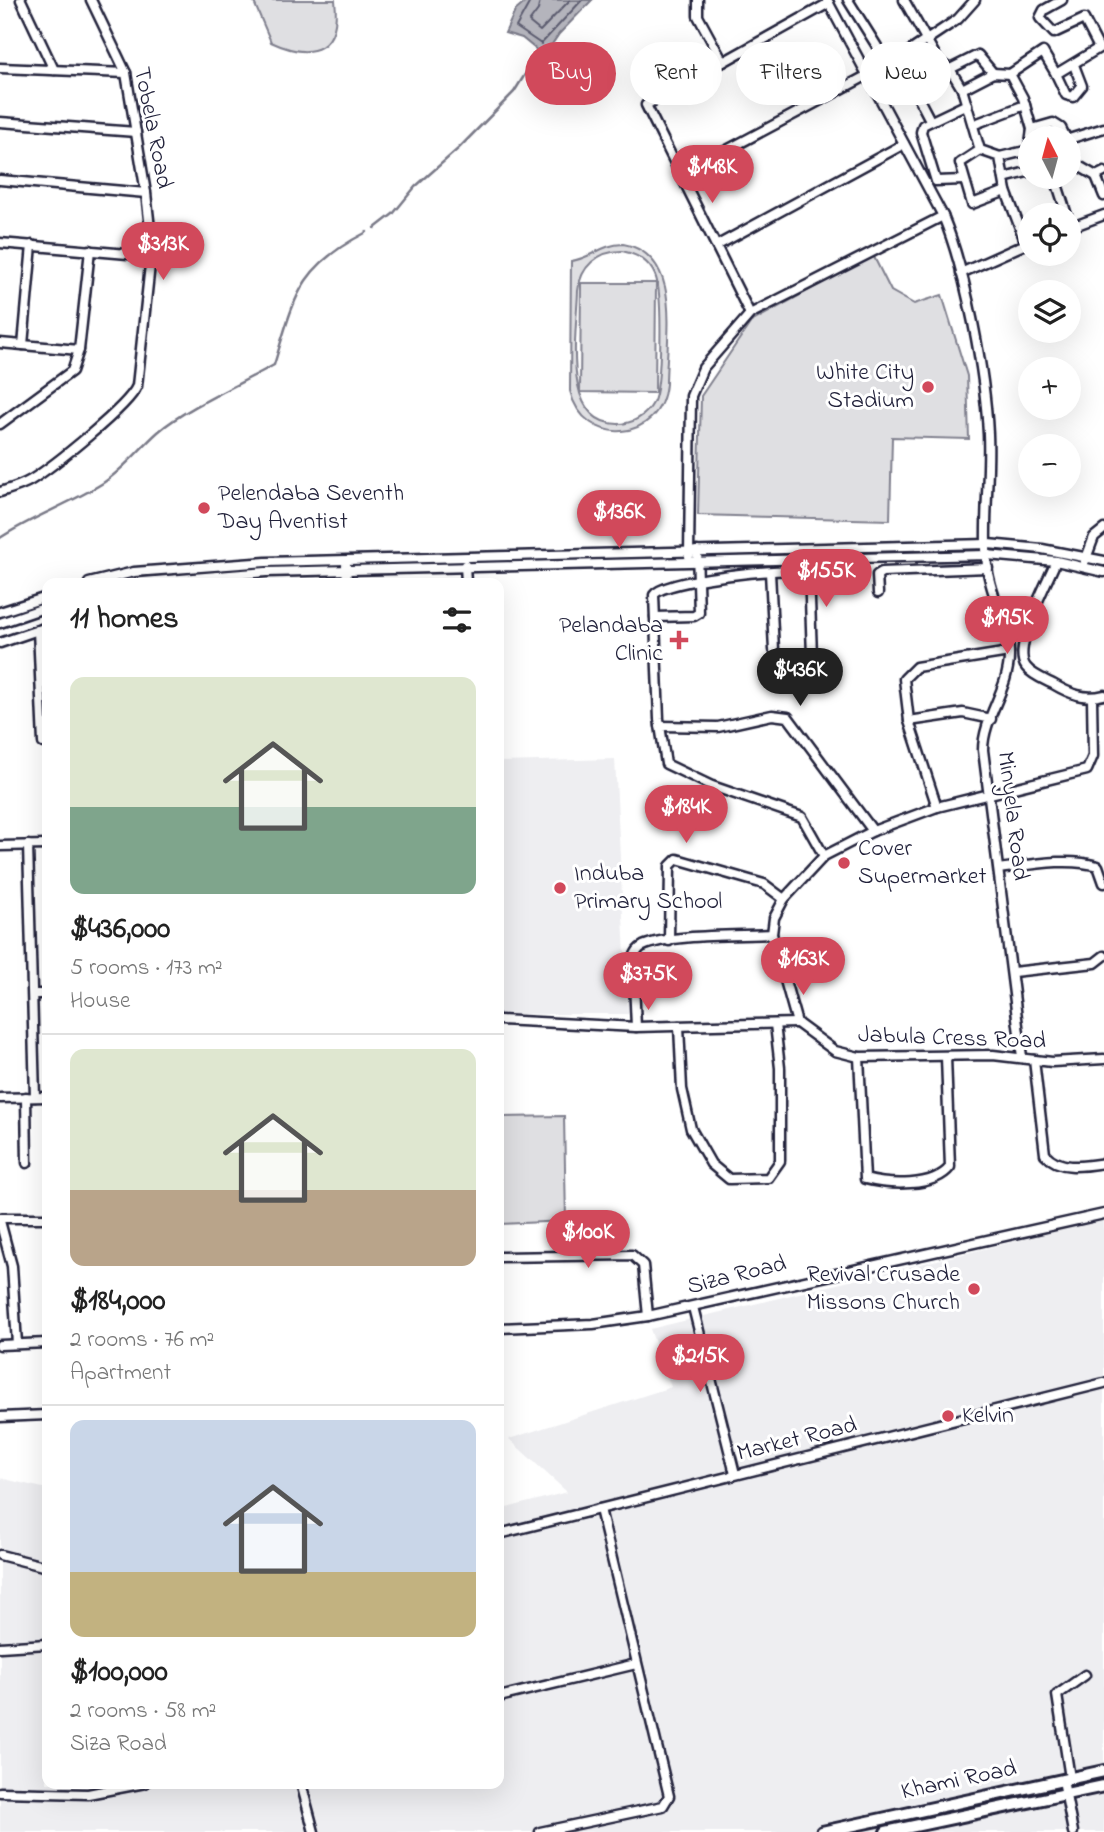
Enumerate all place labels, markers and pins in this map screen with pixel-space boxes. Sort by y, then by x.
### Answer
pin: $148K [663,146,761,205]
pin: $313K [114,222,212,282]
place label: White City Stadium [816,356,914,419]
marker: White City Stadium [920,379,936,395]
place label: Pelendaba Seventh Day Aventist [217,477,404,541]
pin: $136K [570,490,668,550]
marker: Pelendaba Seventh Day Aventist [196,500,212,516]
pin: $155K [777,550,875,609]
pin: $195K [958,596,1056,656]
place label: Pelandaba Clinic [559,609,663,672]
marker: Pelandaba Clinic [669,630,689,650]
pin: $436K [751,648,849,708]
pin: $184K [637,786,735,845]
place label: Cover Supermarket [858,832,987,895]
marker: Cover Supermarket [836,855,852,871]
place label: Induba Primary School [574,857,722,921]
marker: Induba Primary School [552,880,568,896]
pin: $163K [754,937,852,997]
pin: $375K [599,953,697,1012]
pin: $100K [539,1210,637,1270]
place label: Revival Crusade Missons Church [806,1258,960,1321]
marker: Revival Crusade Missons Church [966,1281,982,1297]
pin: $215K [651,1334,749,1394]
place label: Kelvin [962,1399,1014,1434]
marker: Kelvin [940,1408,956,1424]

